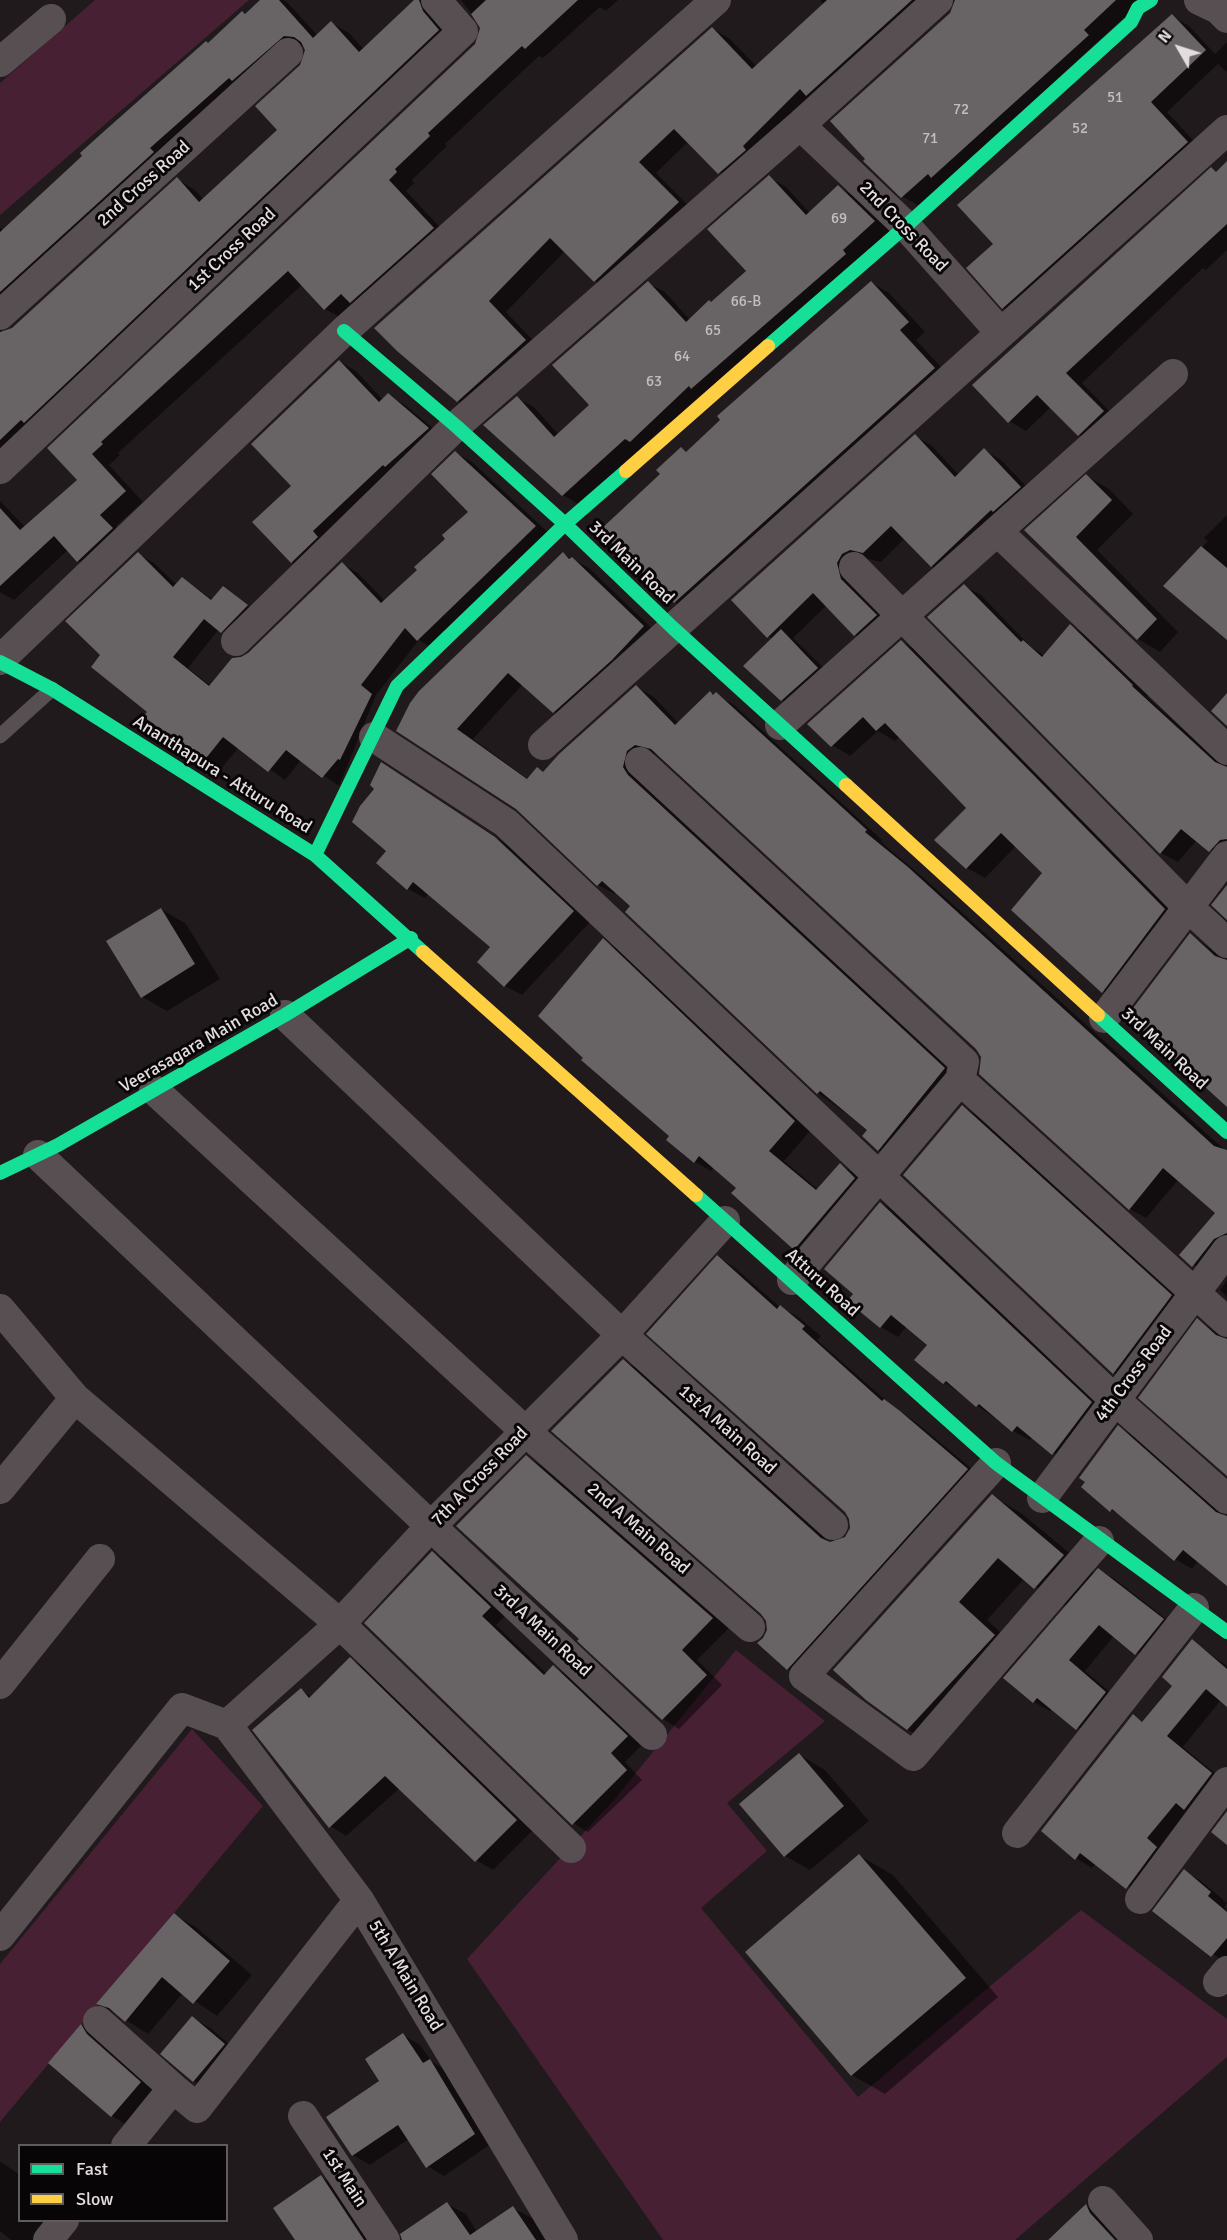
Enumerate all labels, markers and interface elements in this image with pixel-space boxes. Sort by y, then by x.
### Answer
north arrow [1149,18,1209,78]
text: N [1154,26,1176,47]
house number: 51 [1107,89,1123,107]
house number: 72 [953,101,969,119]
house number: 52 [1072,120,1088,138]
house number: 71 [922,130,938,148]
street label: 2nd Cross Road [93,137,195,231]
street label: 2nd Cross Road [854,177,952,277]
street label: 1st Cross Road [183,204,281,296]
house number: 69 [831,210,847,228]
house number: 66-B [731,293,761,311]
house number: 65 [705,322,721,340]
house number: 64 [674,348,690,366]
house number: 63 [646,373,662,391]
street label: 3rd Main Road [584,517,678,609]
street label: Ananthapura - Atturu Road [129,711,315,839]
street label: Veerasagara Main Road [116,990,282,1098]
street label: 3rd Main Road [1116,1003,1212,1095]
street label: Atturu Road [781,1244,863,1322]
street label: 4th Cross Road [1091,1322,1177,1426]
street label: 1st A Main Road [674,1381,780,1479]
street label: 7th A Cross Road [427,1423,533,1531]
street label: 2nd A Main Road [582,1479,694,1579]
street label: 3rd A Main Road [489,1580,595,1682]
street label: 5th A Main Road [363,1917,447,2035]
legend [18,2144,228,2222]
street label: 1st Main [317,2144,371,2212]
text: Fast [76,2158,108,2180]
text: Slow [76,2188,113,2210]

